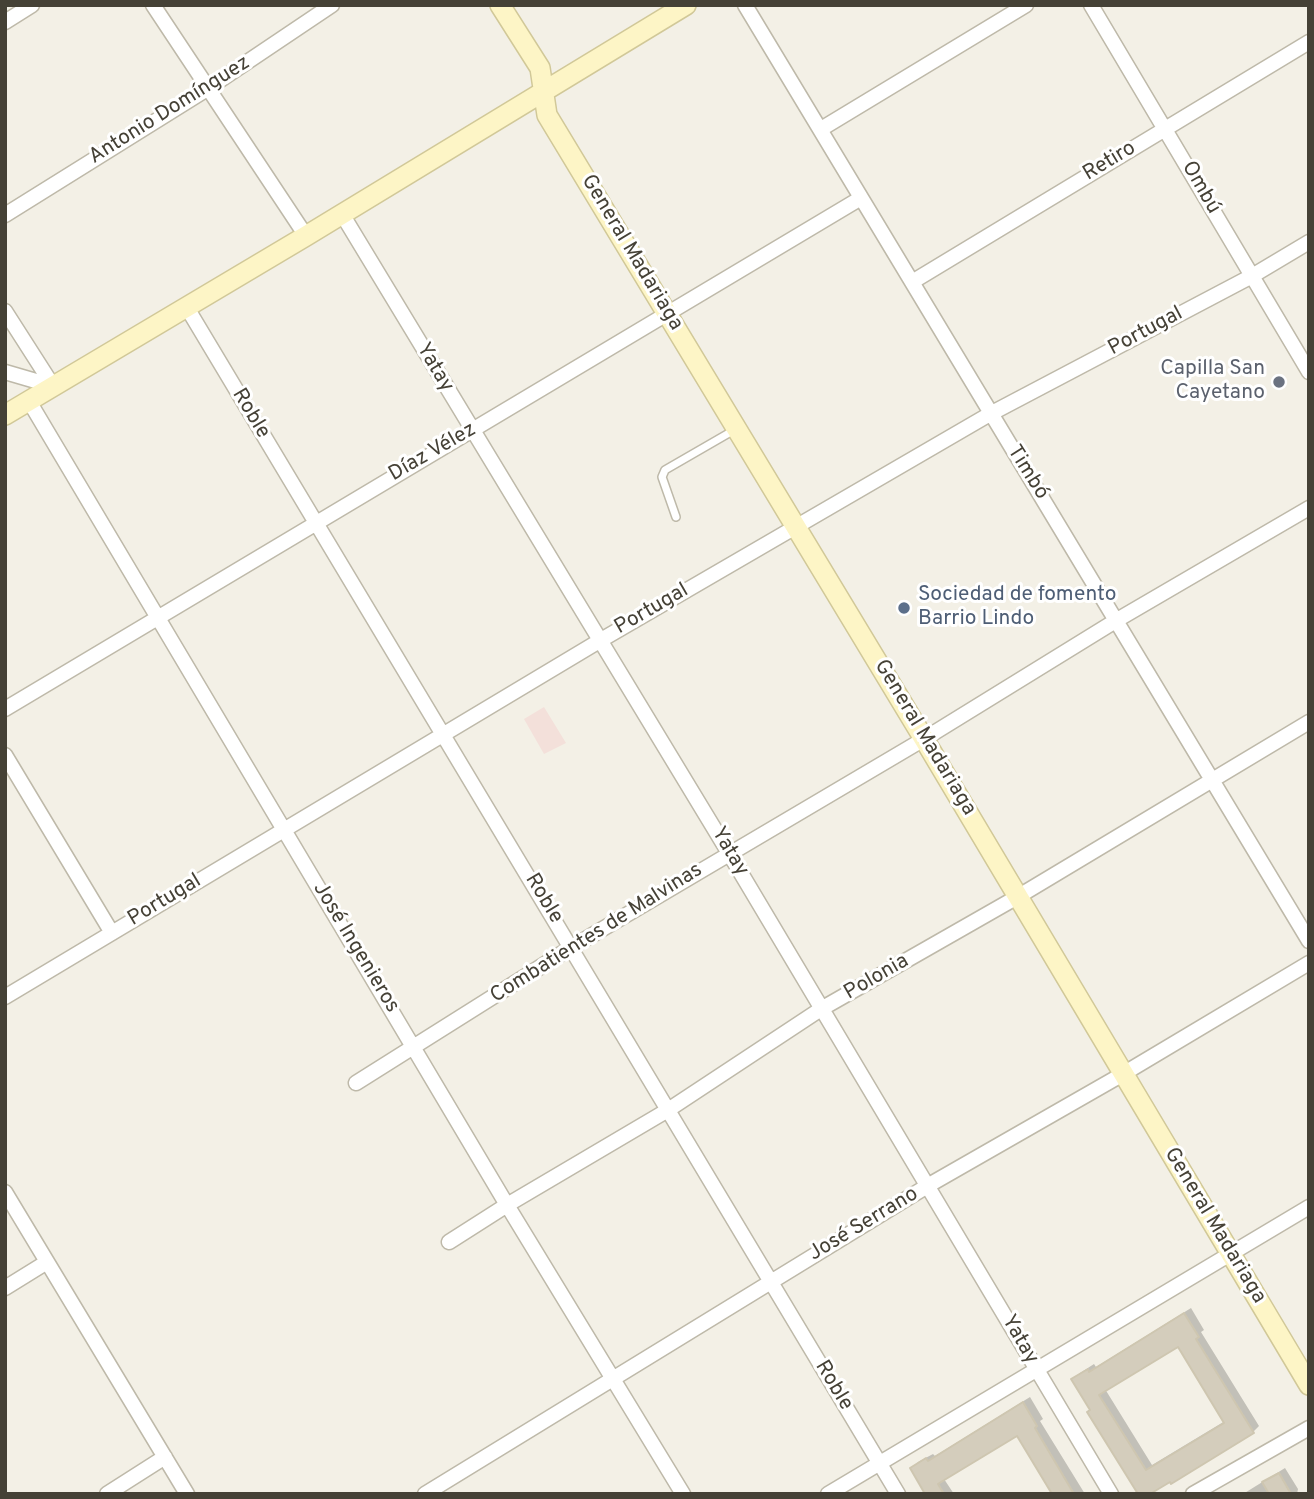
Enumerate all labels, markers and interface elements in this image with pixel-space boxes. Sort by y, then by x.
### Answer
street label: Antonio Domínguez [85,51,255,171]
street label: Retiro [1079,137,1141,187]
street label: Ombú [1175,157,1225,219]
street label: General Madariaga [575,171,687,335]
street label: Portugal [1104,302,1188,362]
street label: Yatay [410,339,458,397]
place label: Capilla San Cayetano [1160,357,1265,407]
marker: Capilla San Cayetano [1271,374,1287,390]
street label: Roble [225,384,275,444]
street label: Díaz Vélez [385,418,481,488]
street label: Timbó [1001,441,1053,505]
street label: Portugal [611,579,693,641]
place label: Sociedad de fomento Barrio Lindo [918,583,1116,633]
marker: Sociedad de fomento Barrio Lindo [896,600,912,616]
street label: General Madariaga [868,656,980,820]
street label: Yatay [705,823,753,881]
street label: Combatientes de Malvinas [486,858,708,1010]
street label: Portugal [124,869,206,933]
street label: Roble [518,869,568,929]
street label: José Ingenieros [306,878,404,1018]
street label: Polonia [840,950,914,1006]
street label: General Madariaga [1158,1144,1270,1308]
street label: José Serrano [805,1182,923,1268]
street label: Yatay [995,1311,1043,1369]
street label: Roble [808,1356,858,1416]

